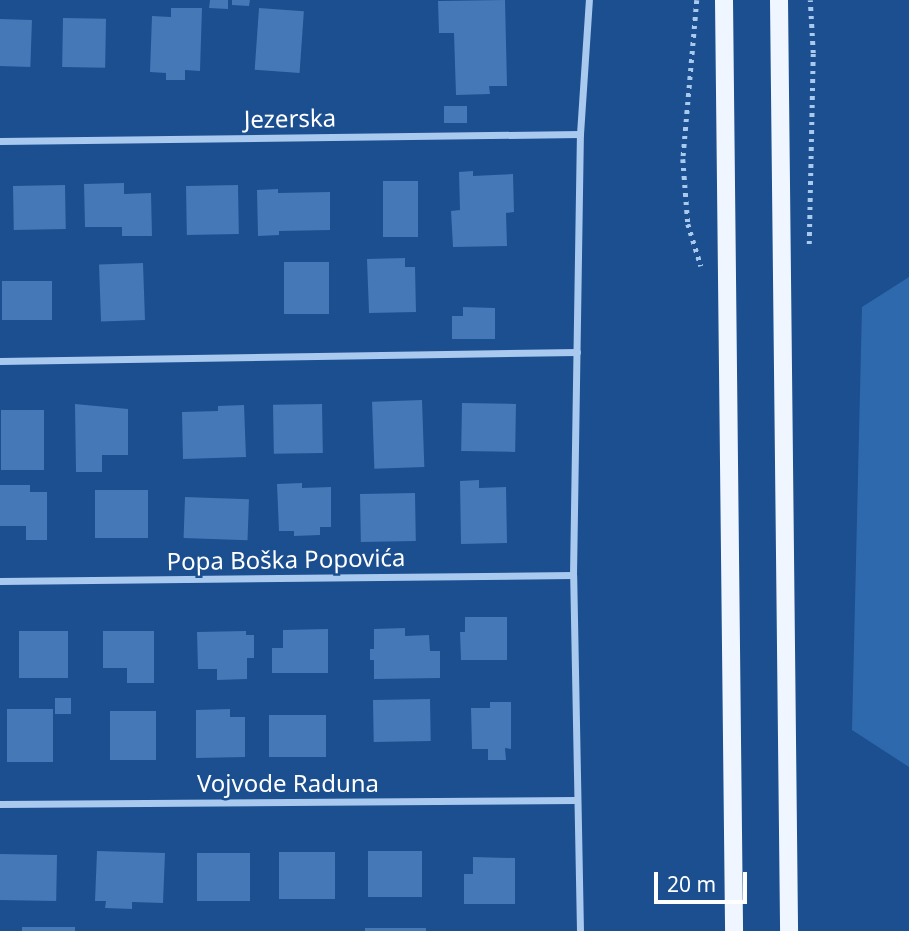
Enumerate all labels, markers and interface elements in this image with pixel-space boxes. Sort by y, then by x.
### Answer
street label: Jezerska [244,103,336,133]
street label: Popa Boška Popovića [166,543,406,575]
street label: Vojvode Raduna [197,769,379,797]
scale bar [657,858,750,902]
text: 20 m [667,870,716,898]

